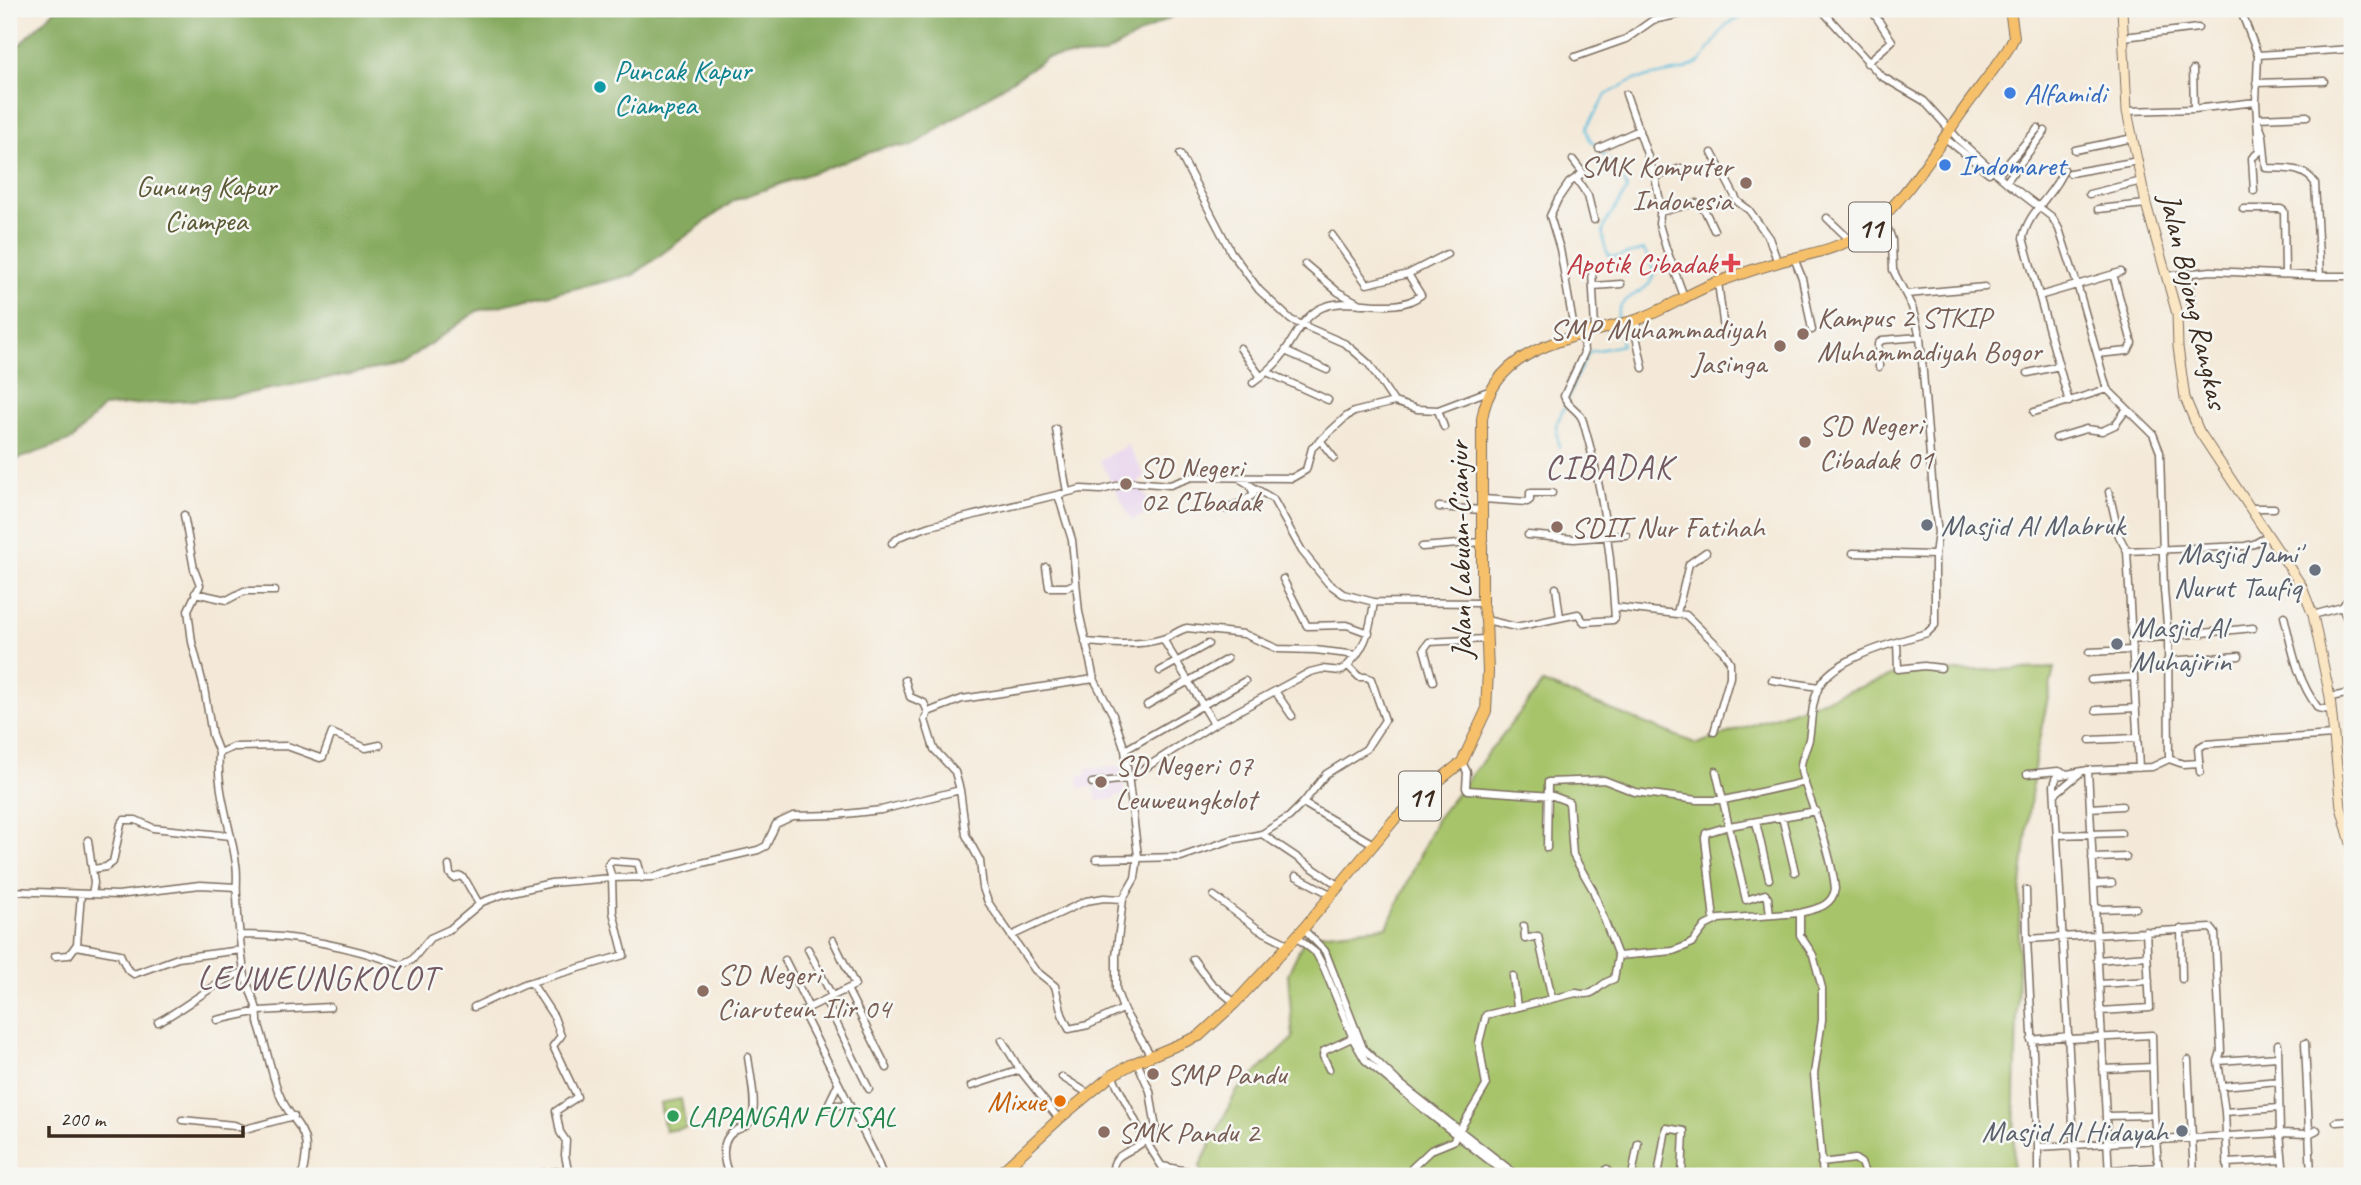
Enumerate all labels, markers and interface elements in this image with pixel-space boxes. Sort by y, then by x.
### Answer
place label: Puncak Kapur Ciampea [614,51,754,123]
place label: Alfamidi [2024,74,2109,112]
marker: Puncak Kapur Ciampea [592,79,608,95]
marker: Alfamidi [2002,85,2018,101]
place label: Indomaret [1959,146,2069,184]
place label: SMK Komputer Indonesia [1580,147,1735,219]
marker: Indomaret [1937,157,1953,173]
park label: Gunung Kapur Ciampea [136,167,279,239]
marker: SMK Komputer Indonesia [1738,175,1754,191]
street label: Jalan Bojong Rangkas [2150,188,2238,415]
road number: 11 [1849,202,1891,252]
place label: Apotik Cibadak [1566,244,1719,282]
marker: Apotik Cibadak [1723,255,1739,271]
place label: Kampus 2 STKIP Muhammadiyah Bogor [1817,298,2044,370]
place label: SMP Muhammadiyah Jasinga [1550,310,1769,382]
marker: Kampus 2 STKIP Muhammadiyah Bogor [1795,326,1811,342]
marker: SMP Muhammadiyah Jasinga [1772,338,1788,354]
place label: SD Negeri Cibadak 01 [1819,406,1935,478]
marker: SD Negeri Cibadak 01 [1797,434,1813,450]
street label: Jalan Labuan-Cianjur [1439,439,1481,661]
district label: CIBADAK [1545,446,1678,488]
place label: SD Negeri 02 CIbadak [1140,448,1263,520]
marker: SD Negeri 02 CIbadak [1118,476,1134,492]
place label: Masjid Al Mabruk [1941,506,2127,544]
place label: SDIT Nur Fatihah [1571,508,1767,546]
marker: Masjid Al Mabruk [1919,517,1935,533]
marker: SDIT Nur Fatihah [1549,519,1565,535]
place label: Masjid Jami' Nurut Taufiq [2174,534,2306,606]
marker: Masjid Jami' Nurut Taufiq [2307,562,2323,578]
place label: Masjid Al Muhajirin [2131,608,2232,680]
marker: Masjid Al Muhajirin [2109,636,2125,652]
place label: SD Negeri 07 Leuweungkolot [1115,746,1260,818]
road number: 11 [1399,772,1441,820]
marker: SD Negeri 07 Leuweungkolot [1093,774,1109,790]
place label: SD Negeri Ciaruteun Ilir 04 [717,955,893,1027]
district label: LEUWEUNGKOLOT [197,957,444,999]
marker: SD Negeri Ciaruteun Ilir 04 [695,983,711,999]
place label: SMP Pandu [1167,1055,1288,1093]
marker: SMP Pandu [1145,1066,1161,1082]
place label: Mixue [987,1082,1048,1120]
marker: Mixue [1052,1093,1068,1109]
scale bar [49,1094,243,1138]
place label: LAPANGAN FUTSAL [687,1097,897,1135]
text: 200 m [60,1106,107,1132]
marker: LAPANGAN FUTSAL [665,1108,681,1124]
place label: Masjid Al Hidayah [1982,1112,2170,1150]
place label: SMK Pandu 2 [1118,1113,1261,1151]
marker: Masjid Al Hidayah [2174,1123,2190,1139]
marker: SMK Pandu 2 [1096,1124,1112,1140]

